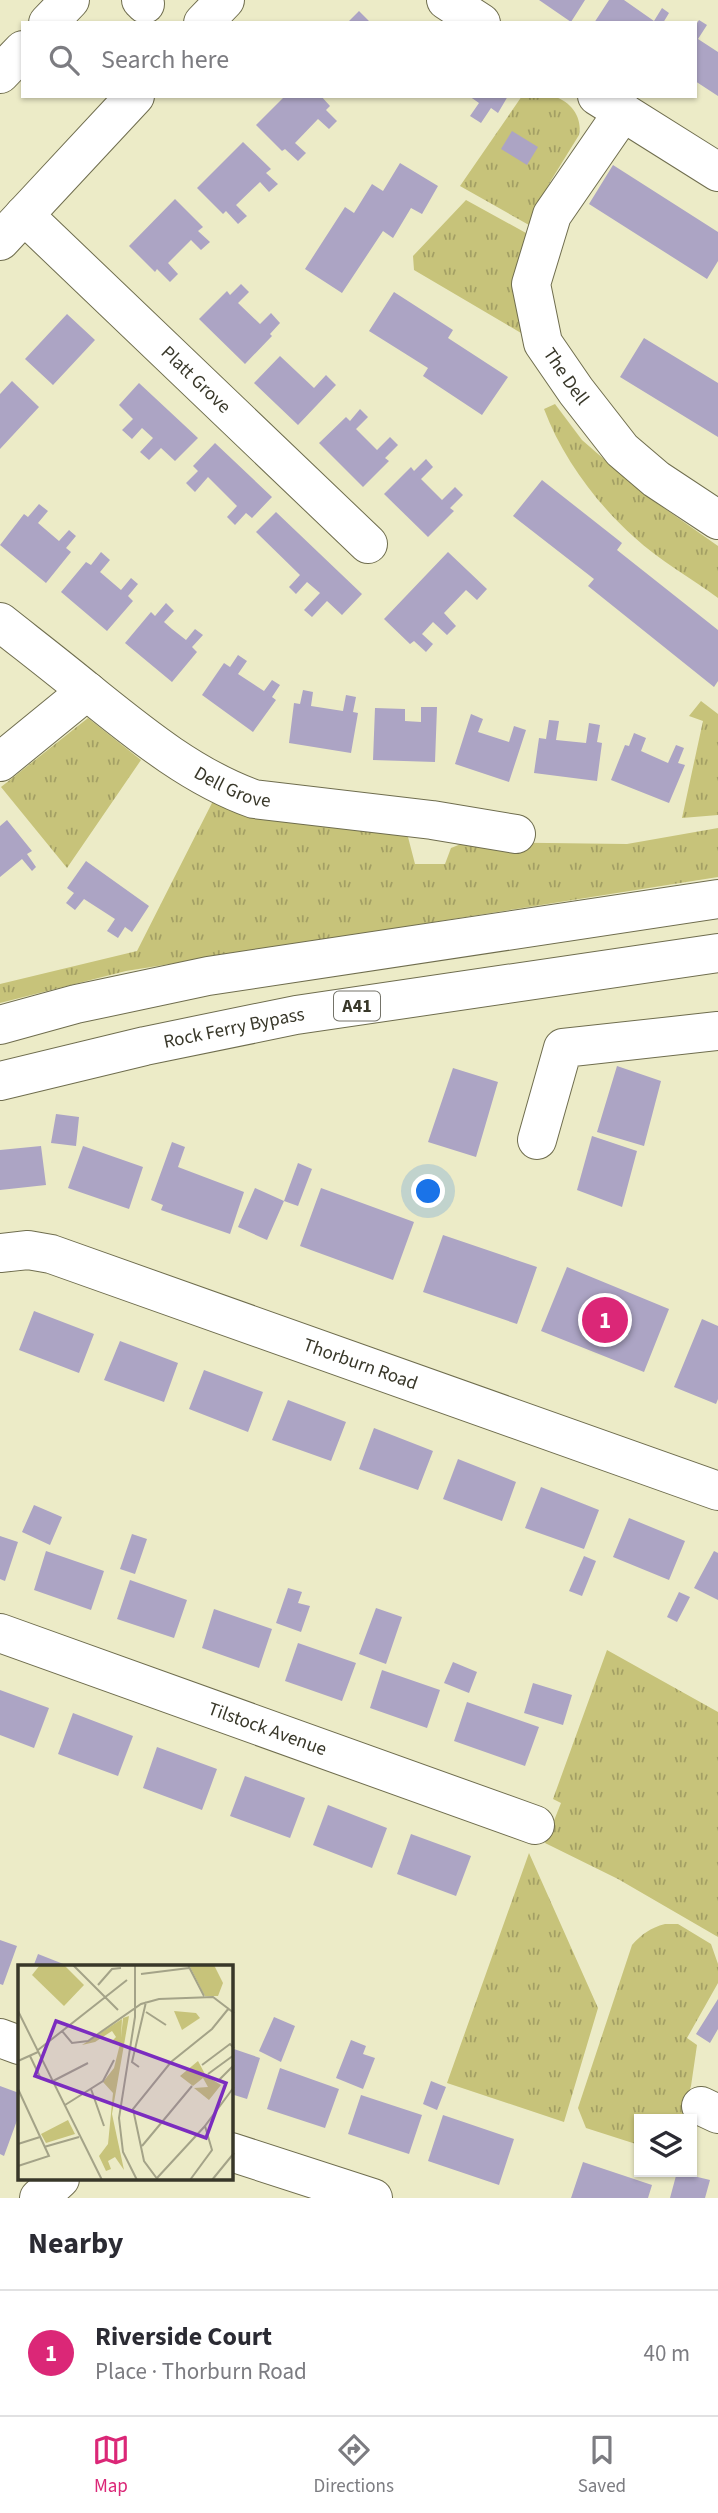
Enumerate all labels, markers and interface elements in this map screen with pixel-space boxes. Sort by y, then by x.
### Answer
search box [21,21,697,98]
icon: search [45,41,83,79]
text: Search here [101,41,229,78]
street label: Platt Grove [155,339,237,420]
street label: The Dell [537,342,596,411]
street label: Dell Grove [189,760,272,814]
road number: A41 [334,992,380,1021]
street label: Rock Ferry Bypass [161,1000,306,1055]
your location [411,1174,445,1208]
pin: 1 [582,1294,628,1346]
street label: Thorburn Road [300,1331,422,1397]
street label: Tilstock Avenue [204,1695,330,1763]
inset map [18,1965,233,2180]
map controls [634,2114,697,2177]
button: layers [634,2114,697,2177]
text: Nearby [28,2222,123,2265]
text: Riverside Court [95,2318,272,2355]
text: 1 [45,2337,57,2370]
text: 40 m [643,2337,690,2370]
text: Place · Thorburn Road [95,2355,307,2388]
tab: Map [92,2431,130,2500]
tab: Directions [314,2431,394,2500]
tab: Saved [578,2431,626,2500]

